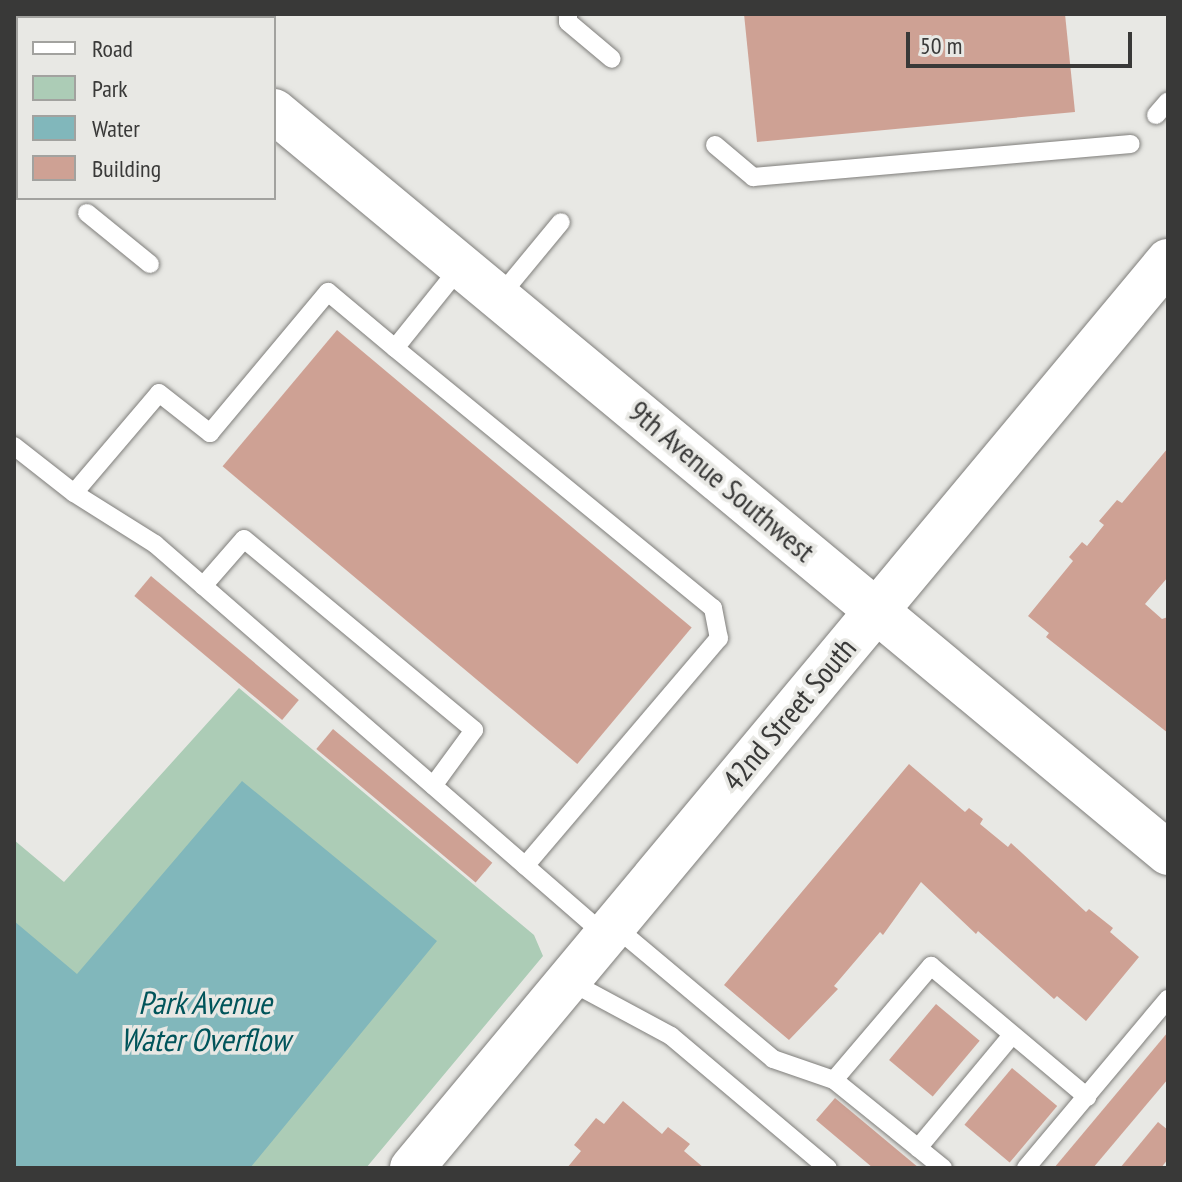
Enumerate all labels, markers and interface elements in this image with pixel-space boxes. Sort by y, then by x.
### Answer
legend [16,16,276,200]
scale bar [910,16,1136,66]
text: 50 m [920,30,962,61]
text: Road [92,33,133,64]
text: Park [92,73,128,104]
text: Water [92,113,140,144]
text: Building [92,153,161,184]
street label: 9th Avenue Southwest [622,393,822,569]
street label: 42nd Street South [715,630,863,798]
water label: Park Avenue Water Overflow [120,984,290,1059]

